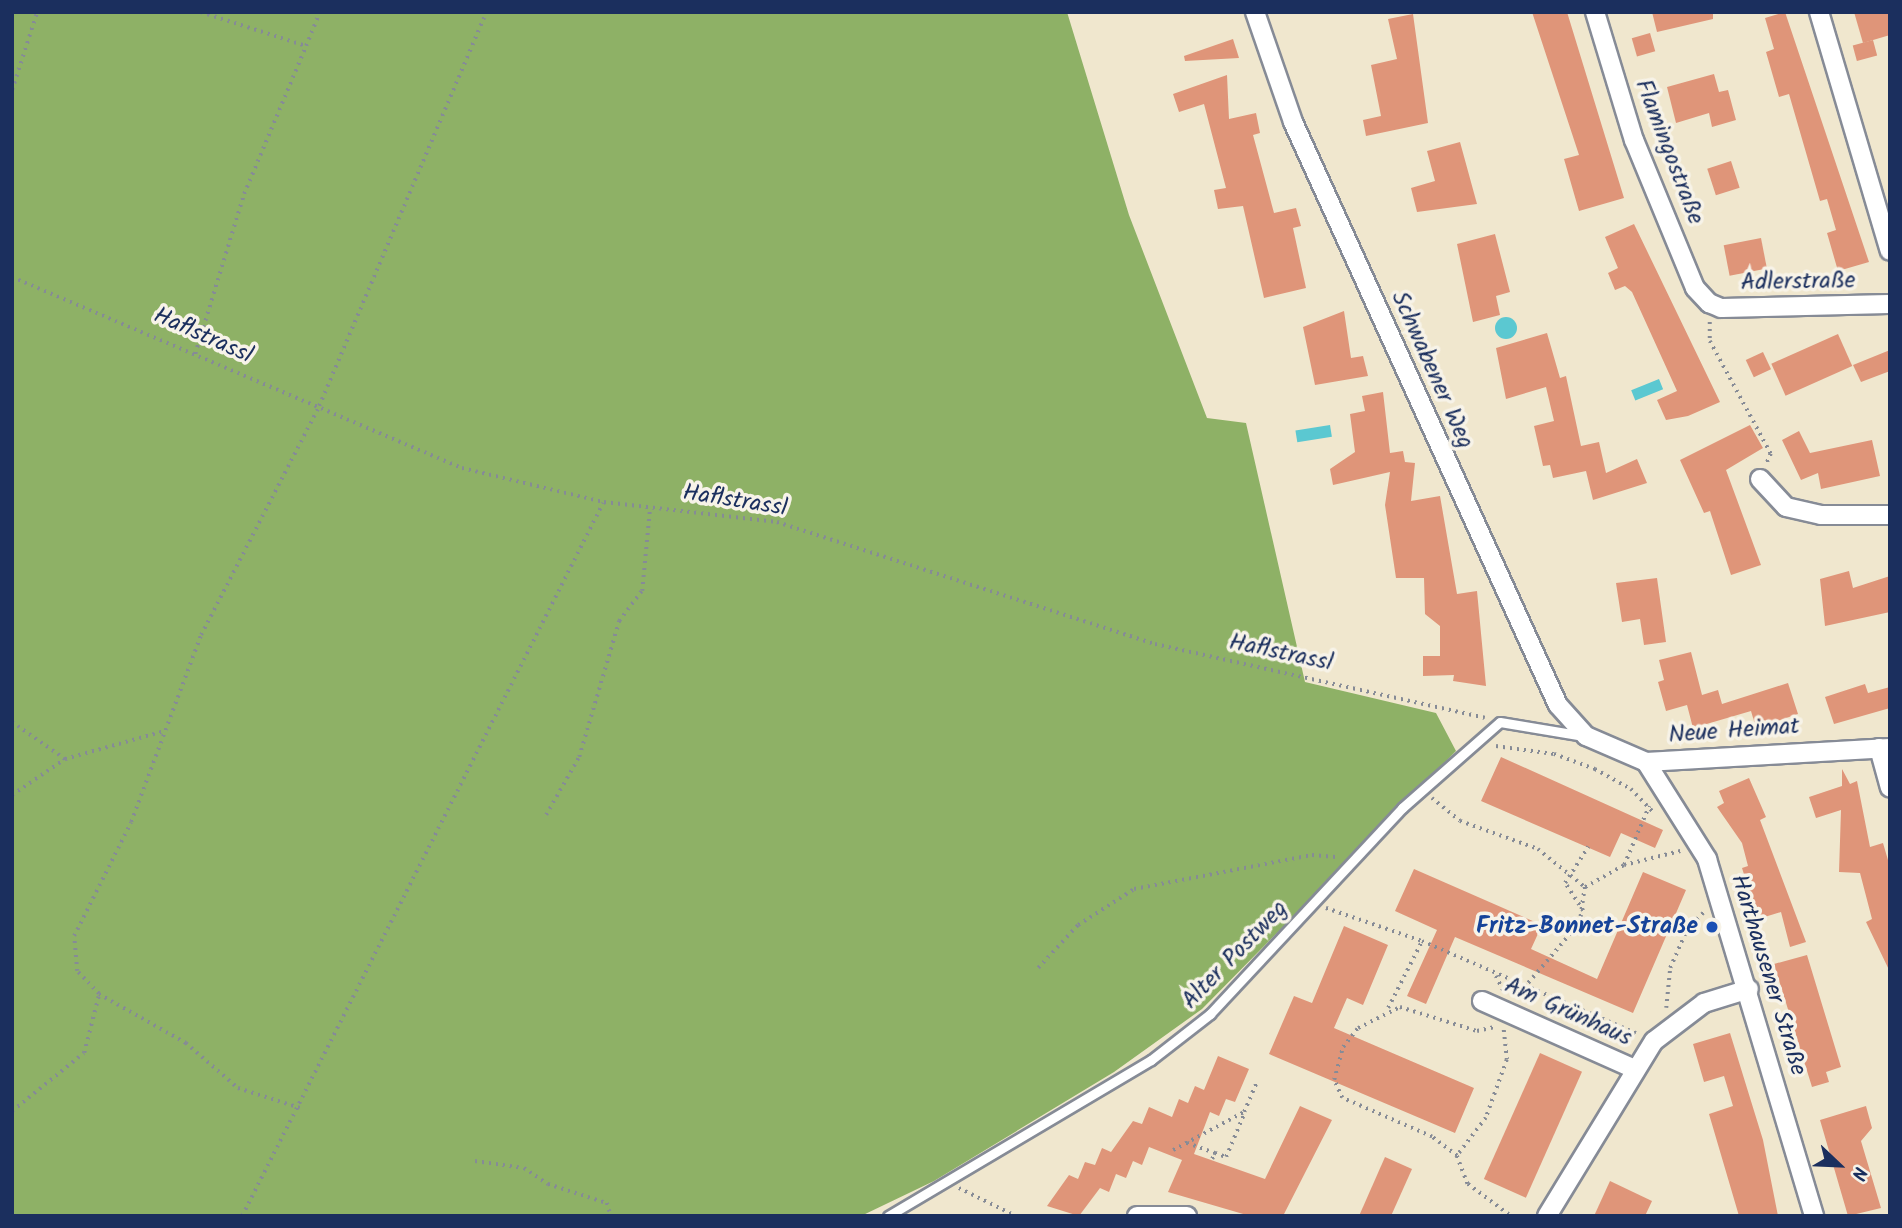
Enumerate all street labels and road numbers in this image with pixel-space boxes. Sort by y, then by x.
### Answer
street label: Flamingostraße [1628,75,1710,229]
street label: Adlerstraße [1740,267,1856,297]
street label: Schwabener Weg [1384,287,1480,453]
street label: Haflstrassl [149,301,257,371]
street label: Haflstrassl [681,479,789,523]
street label: Haflstrassl [1226,628,1336,678]
street label: Neue Heimat [1668,712,1800,750]
street label: Harthausener Straße [1724,871,1812,1079]
street label: Alter Postweg [1176,895,1294,1015]
street label: Am Grünhaus [1500,971,1636,1053]

